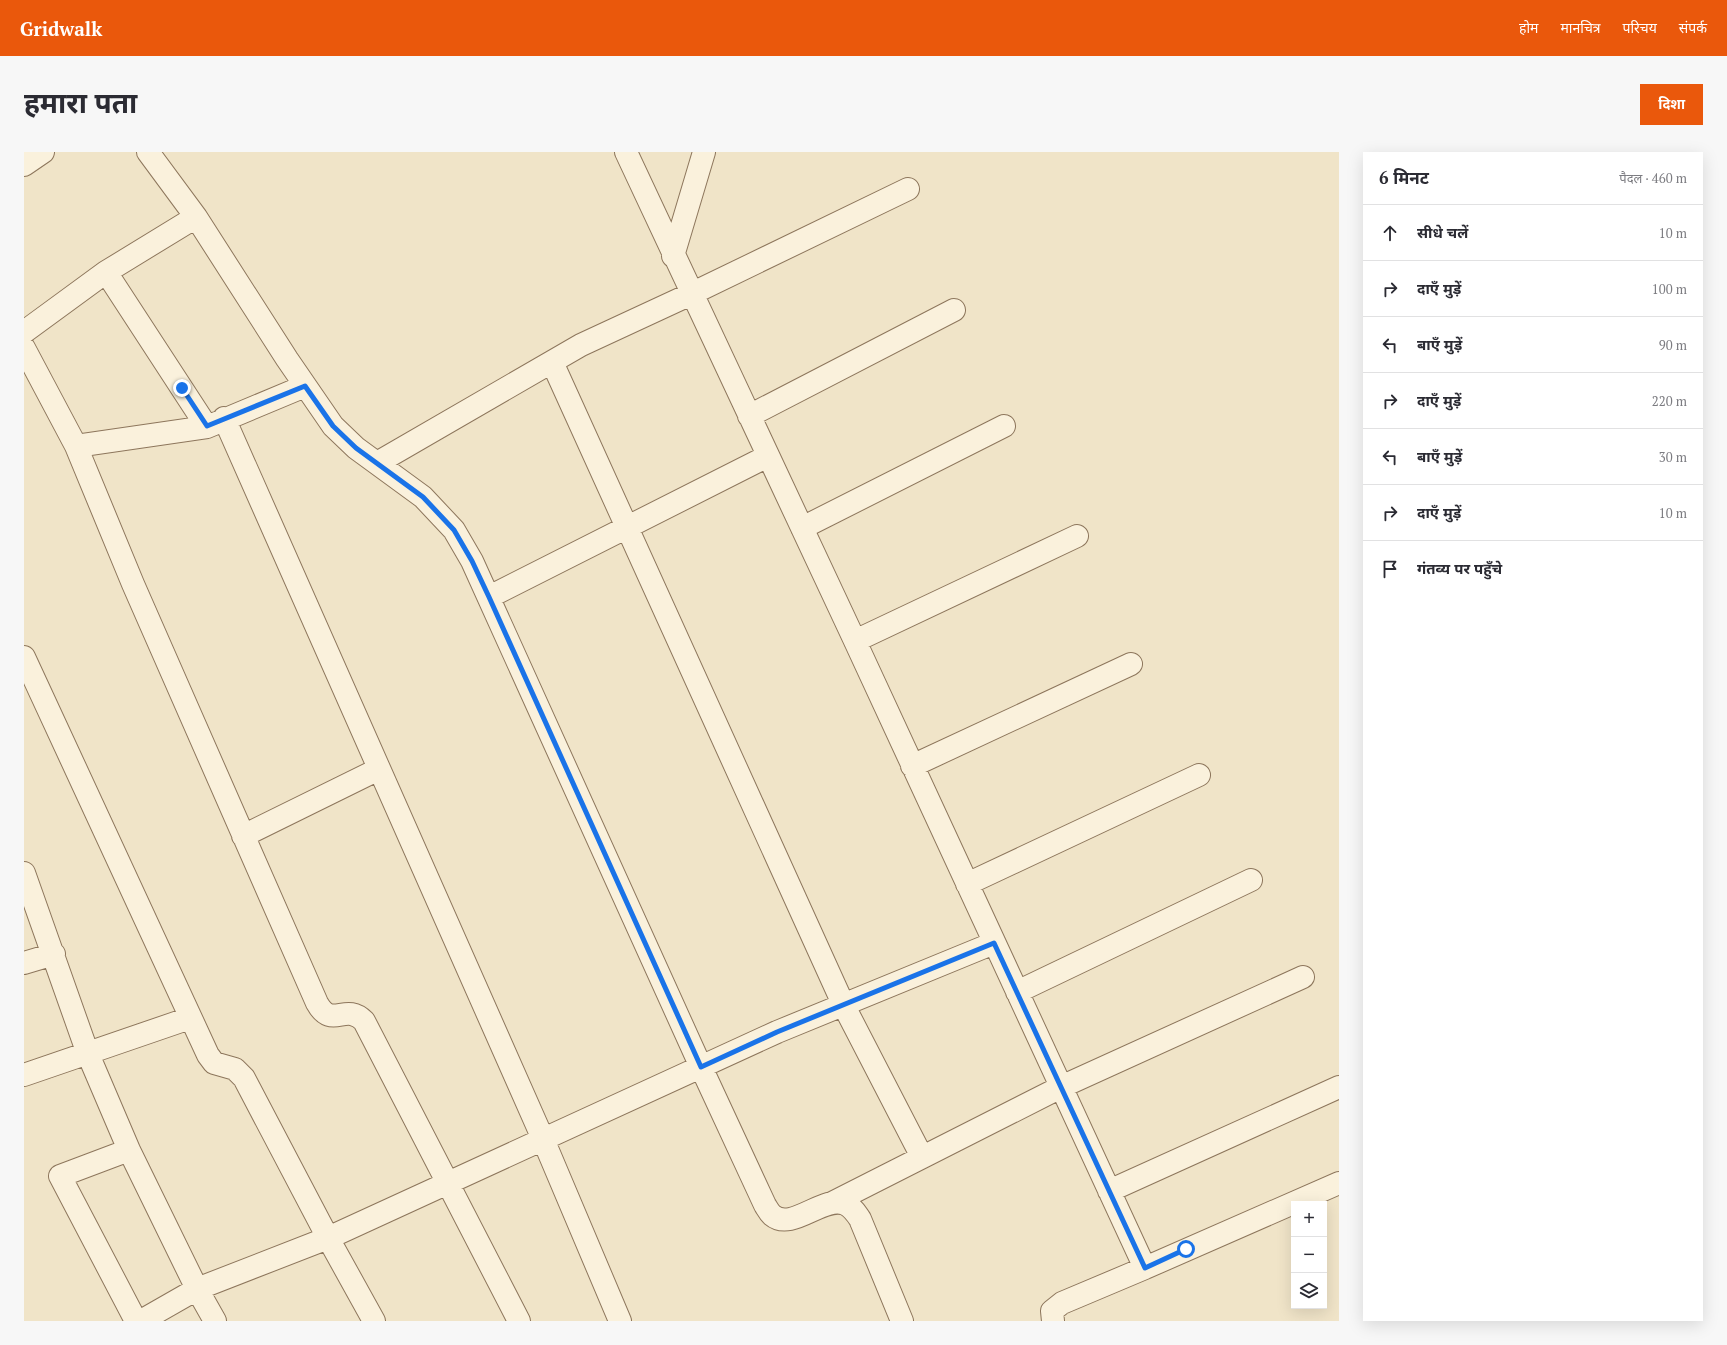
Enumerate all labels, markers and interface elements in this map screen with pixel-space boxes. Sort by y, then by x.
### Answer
text: Gridwalk [20,16,102,41]
text: होम [1519,18,1538,37]
text: मानचित्र [1560,18,1601,37]
text: परिचय [1623,18,1657,37]
text: संपर्क [1679,18,1707,37]
text: हमारा पता [24,84,137,121]
button: दिशा [1640,84,1703,125]
text: 6 मिनट [1379,166,1429,189]
text: पैदल · 460 m [1619,169,1687,187]
icon: ahead [1379,222,1401,244]
text: सीधे चलें [1417,222,1468,242]
text: 10 m [1659,224,1687,242]
icon: right [1379,278,1401,300]
text: दाएँ मुड़ें [1417,278,1461,298]
text: 100 m [1652,280,1687,298]
icon: left [1379,334,1401,356]
text: बाएँ मुड़ें [1417,334,1462,354]
text: 90 m [1659,336,1687,354]
route end [173,379,191,397]
icon: right [1379,390,1401,412]
text: दाएँ मुड़ें [1417,390,1461,410]
text: 220 m [1652,392,1687,410]
icon: left [1379,446,1401,468]
text: बाएँ मुड़ें [1417,446,1462,466]
text: 30 m [1659,448,1687,466]
icon: right [1379,502,1401,524]
text: दाएँ मुड़ें [1417,502,1461,522]
text: 10 m [1659,504,1687,522]
icon: arrive [1379,558,1401,580]
text: गंतव्य पर पहुँचे [1417,558,1502,578]
map controls [1291,1201,1327,1309]
button: + [1291,1201,1327,1237]
button: − [1291,1237,1327,1273]
route start [1177,1240,1195,1258]
button: layers [1291,1273,1327,1309]

